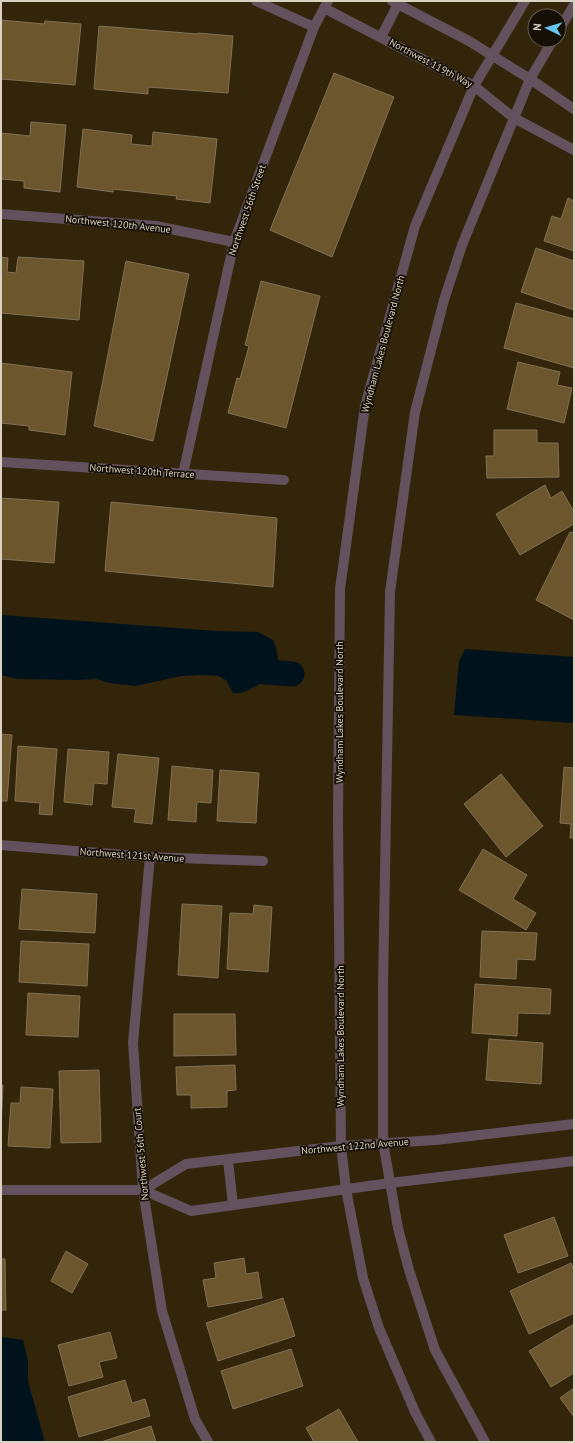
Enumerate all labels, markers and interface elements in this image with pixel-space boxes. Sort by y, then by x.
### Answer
north arrow [527,8,567,48]
text: N [530,23,544,31]
street label: Northwest 119th Way [387,36,475,91]
street label: Northwest 56th Street [225,162,269,257]
street label: Northwest 120th Avenue [65,212,171,236]
street label: Wyndham Lakes Boulevard North [358,274,408,414]
street label: Northwest 120th Terrace [89,461,195,481]
street label: Wyndham Lakes Boulevard North [333,641,346,783]
street label: Northwest 121st Avenue [79,845,185,865]
street label: Wyndham Lakes Boulevard North [334,965,347,1107]
street label: Northwest 56th Court [130,1107,152,1201]
street label: Northwest 122nd Avenue [301,1135,409,1157]

